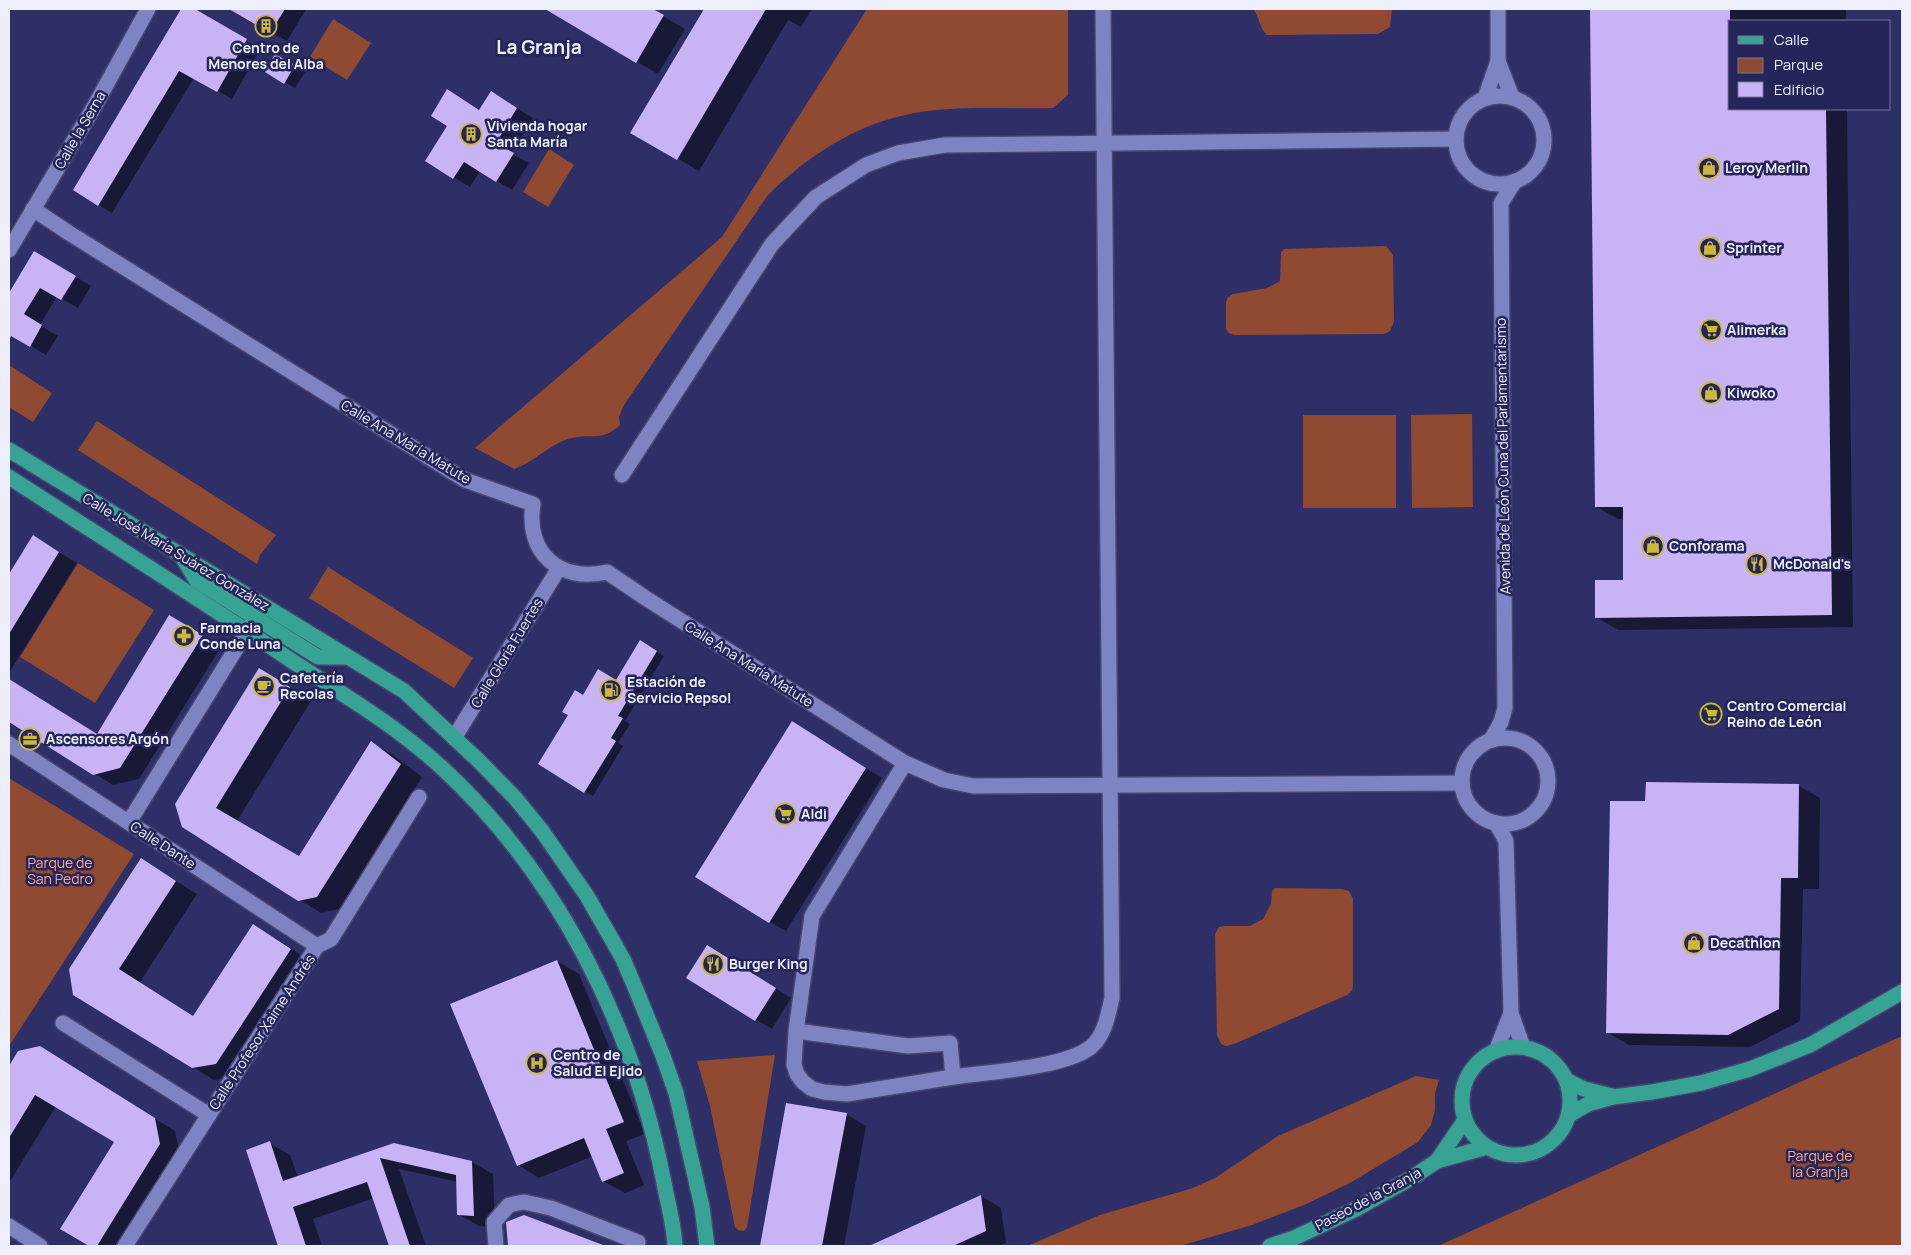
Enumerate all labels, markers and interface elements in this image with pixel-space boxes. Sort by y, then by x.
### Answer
building icon: Centro de Menores del Alba [254,14,278,38]
legend [1728,20,1891,110]
text: Calle [1774,29,1809,50]
district label: La Granja [496,34,582,60]
place label: Centro de Menores del Alba [208,38,324,73]
text: Parque [1774,54,1823,75]
text: Edificio [1774,79,1825,100]
street label: Calle la Serna [50,87,110,172]
place label: Vivienda hogar Santa María [487,116,588,151]
building icon: Vivienda hogar Santa María [459,122,483,146]
shop icon: Leroy Merlin [1697,156,1721,180]
place label: Leroy Merlin [1725,158,1808,177]
shop icon: Sprinter [1698,236,1722,260]
place label: Sprinter [1726,238,1782,257]
street label: Avenida de León Cuna del Parlamentarismo [1491,318,1514,594]
supermarket icon: Alimerka [1699,318,1723,342]
place label: Alimerka [1727,320,1786,339]
shop icon: Kiwoko [1699,381,1723,405]
place label: Kiwoko [1727,383,1776,402]
street label: Calle Ana María Matute [338,395,475,488]
street label: Calle José María Suárez González [79,488,273,615]
shop icon: Conforama [1641,534,1665,558]
place label: Conforama [1669,536,1745,555]
restaurant icon: McDonald's [1745,552,1769,576]
place label: McDonald's [1773,554,1851,573]
street label: Calle Gloria Fuertes [466,594,547,711]
street label: Calle Ana María Matute [681,616,817,711]
place label: Farmacia Conde Luna [200,618,281,653]
pharmacy icon: Farmacia Conde Luna [172,624,196,648]
place label: Cafetería Recolas [280,668,344,703]
place label: Estación de Servicio Repsol [627,672,731,707]
cafe icon: Cafetería Recolas [252,674,276,698]
fuel station icon: Estación de Servicio Repsol [599,678,623,702]
place label: Centro Comercial Reino de León [1727,696,1846,731]
supermarket icon: Centro Comercial Reino de León [1699,702,1723,726]
office icon: Ascensores Argón [18,727,42,751]
place label: Ascensores Argón [46,729,169,748]
supermarket icon: Aldi [773,802,797,826]
place label: Aldi [801,804,827,823]
street label: Calle Dante [127,816,200,873]
park label: Parque de San Pedro [27,853,93,888]
shop icon: Decathlon [1682,931,1706,955]
place label: Decathlon [1710,933,1780,952]
street label: Calle Profesor Xaime Andrés [204,950,319,1113]
restaurant icon: Burger King [701,952,725,976]
place label: Burger King [729,954,808,973]
place label: Centro de Salud El Ejido [553,1045,643,1080]
hospital icon: Centro de Salud El Ejido [525,1051,549,1075]
park label: Parque de la Granja [1787,1146,1853,1181]
street label: Paseo de la Granja [1311,1163,1424,1235]

